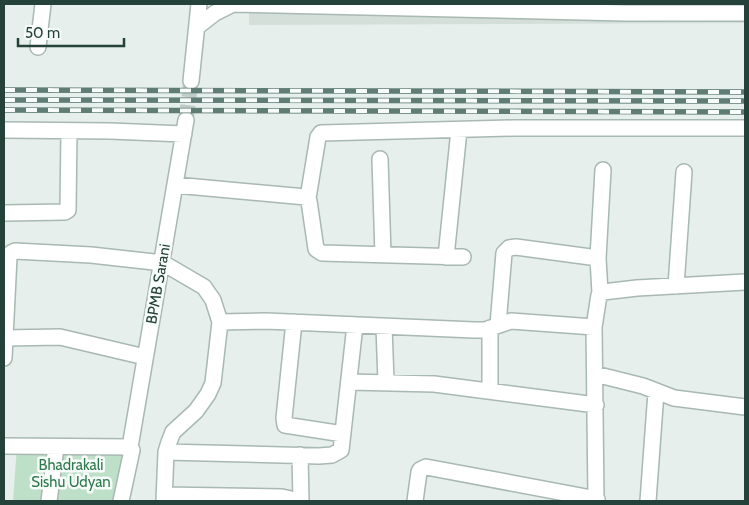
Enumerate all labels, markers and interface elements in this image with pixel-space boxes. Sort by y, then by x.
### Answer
scale bar [18,15,124,47]
text: 50 m [25,24,60,42]
street label: BPMB Sarani [142,242,174,326]
park label: Bhadrakali Sishu Udyan [31,456,111,491]

